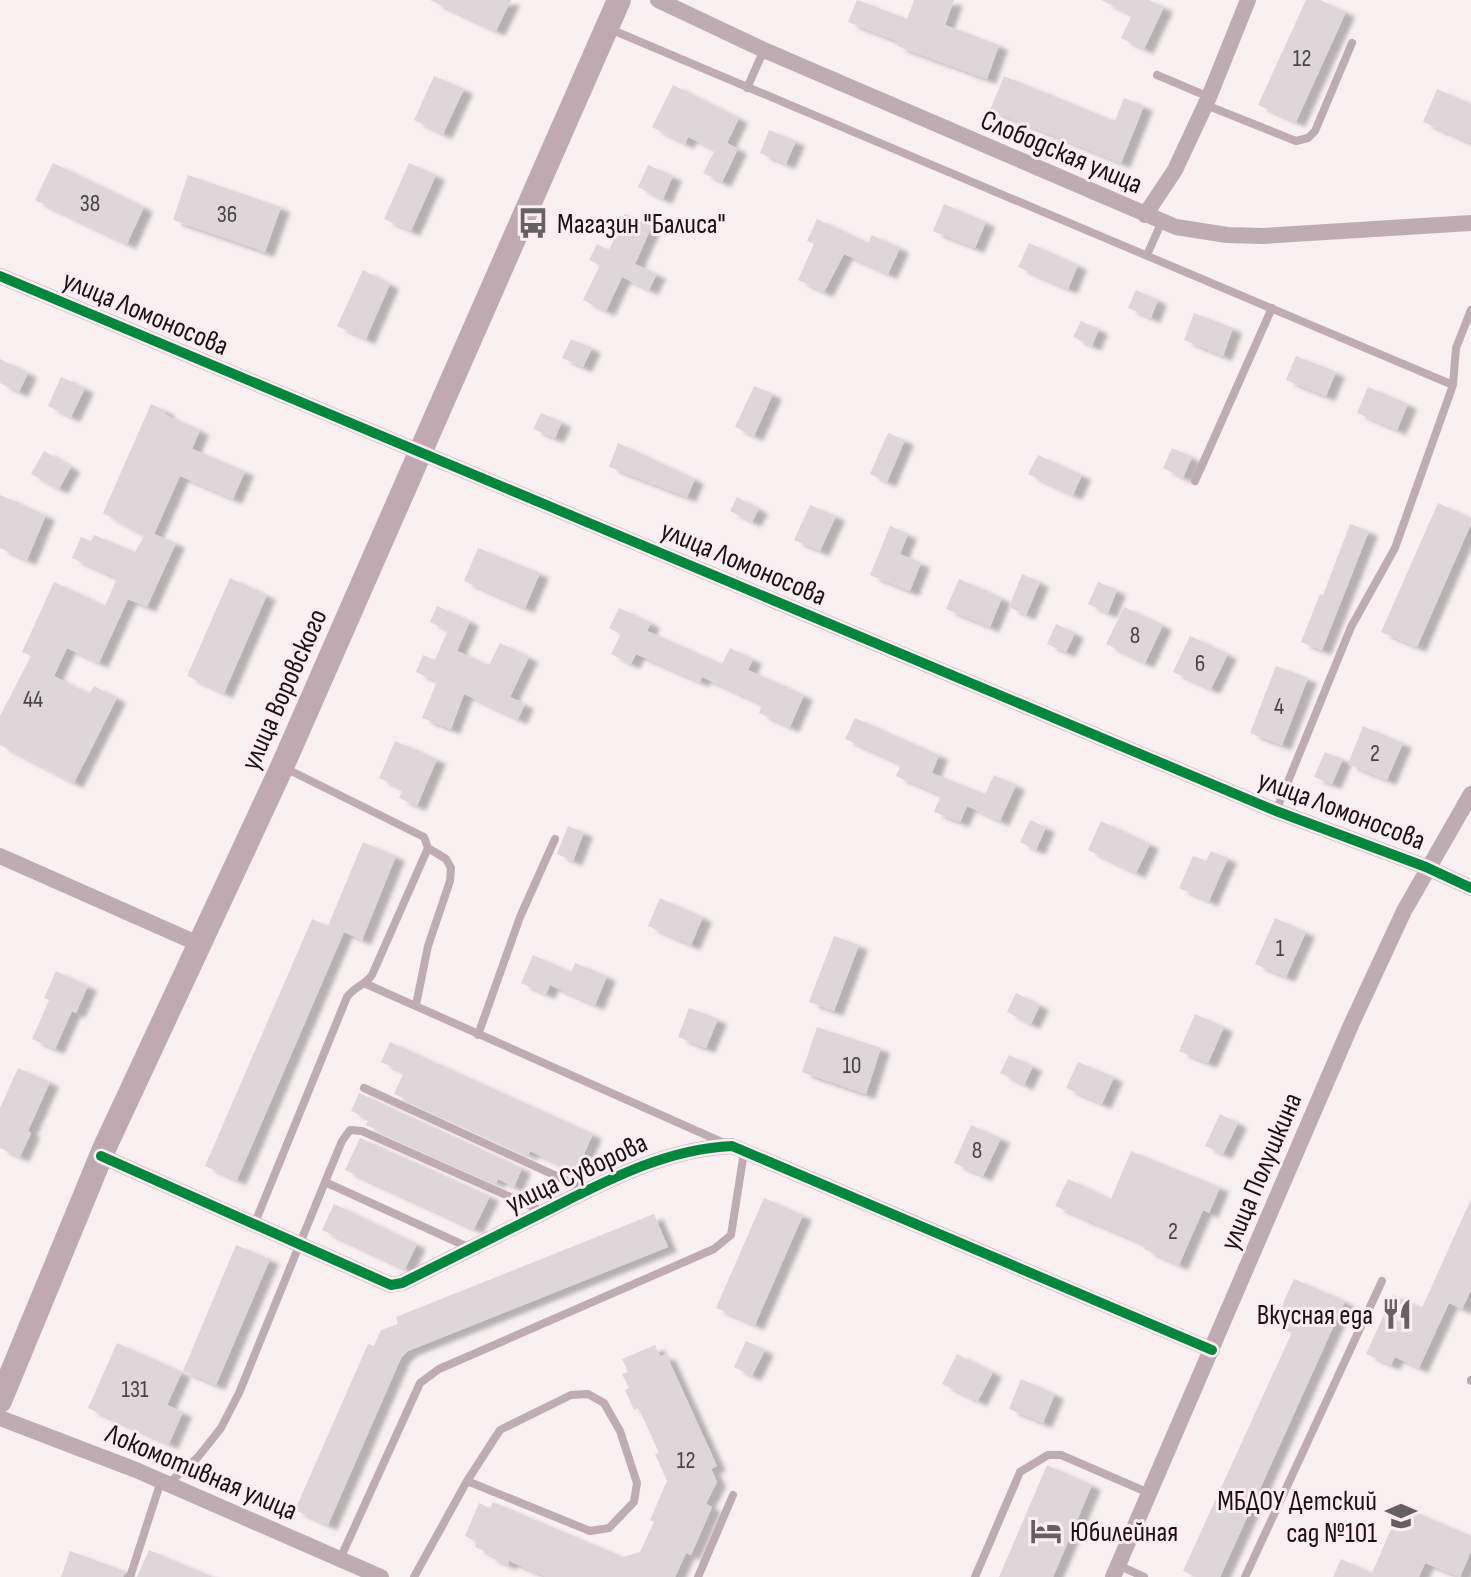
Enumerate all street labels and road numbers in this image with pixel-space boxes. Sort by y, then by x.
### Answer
street label: Слободская улица [976,104,1147,201]
street label: улица Ломоносова [58,264,233,363]
street label: улица Ломоносова [656,514,831,613]
street label: улица Воровского [234,604,335,775]
street label: улица Ломоносова [1253,763,1430,857]
street label: улица Полушкина [1213,1088,1309,1255]
street label: улица Суворова [501,1126,653,1221]
street label: Локомотивная улица [100,1417,302,1528]

